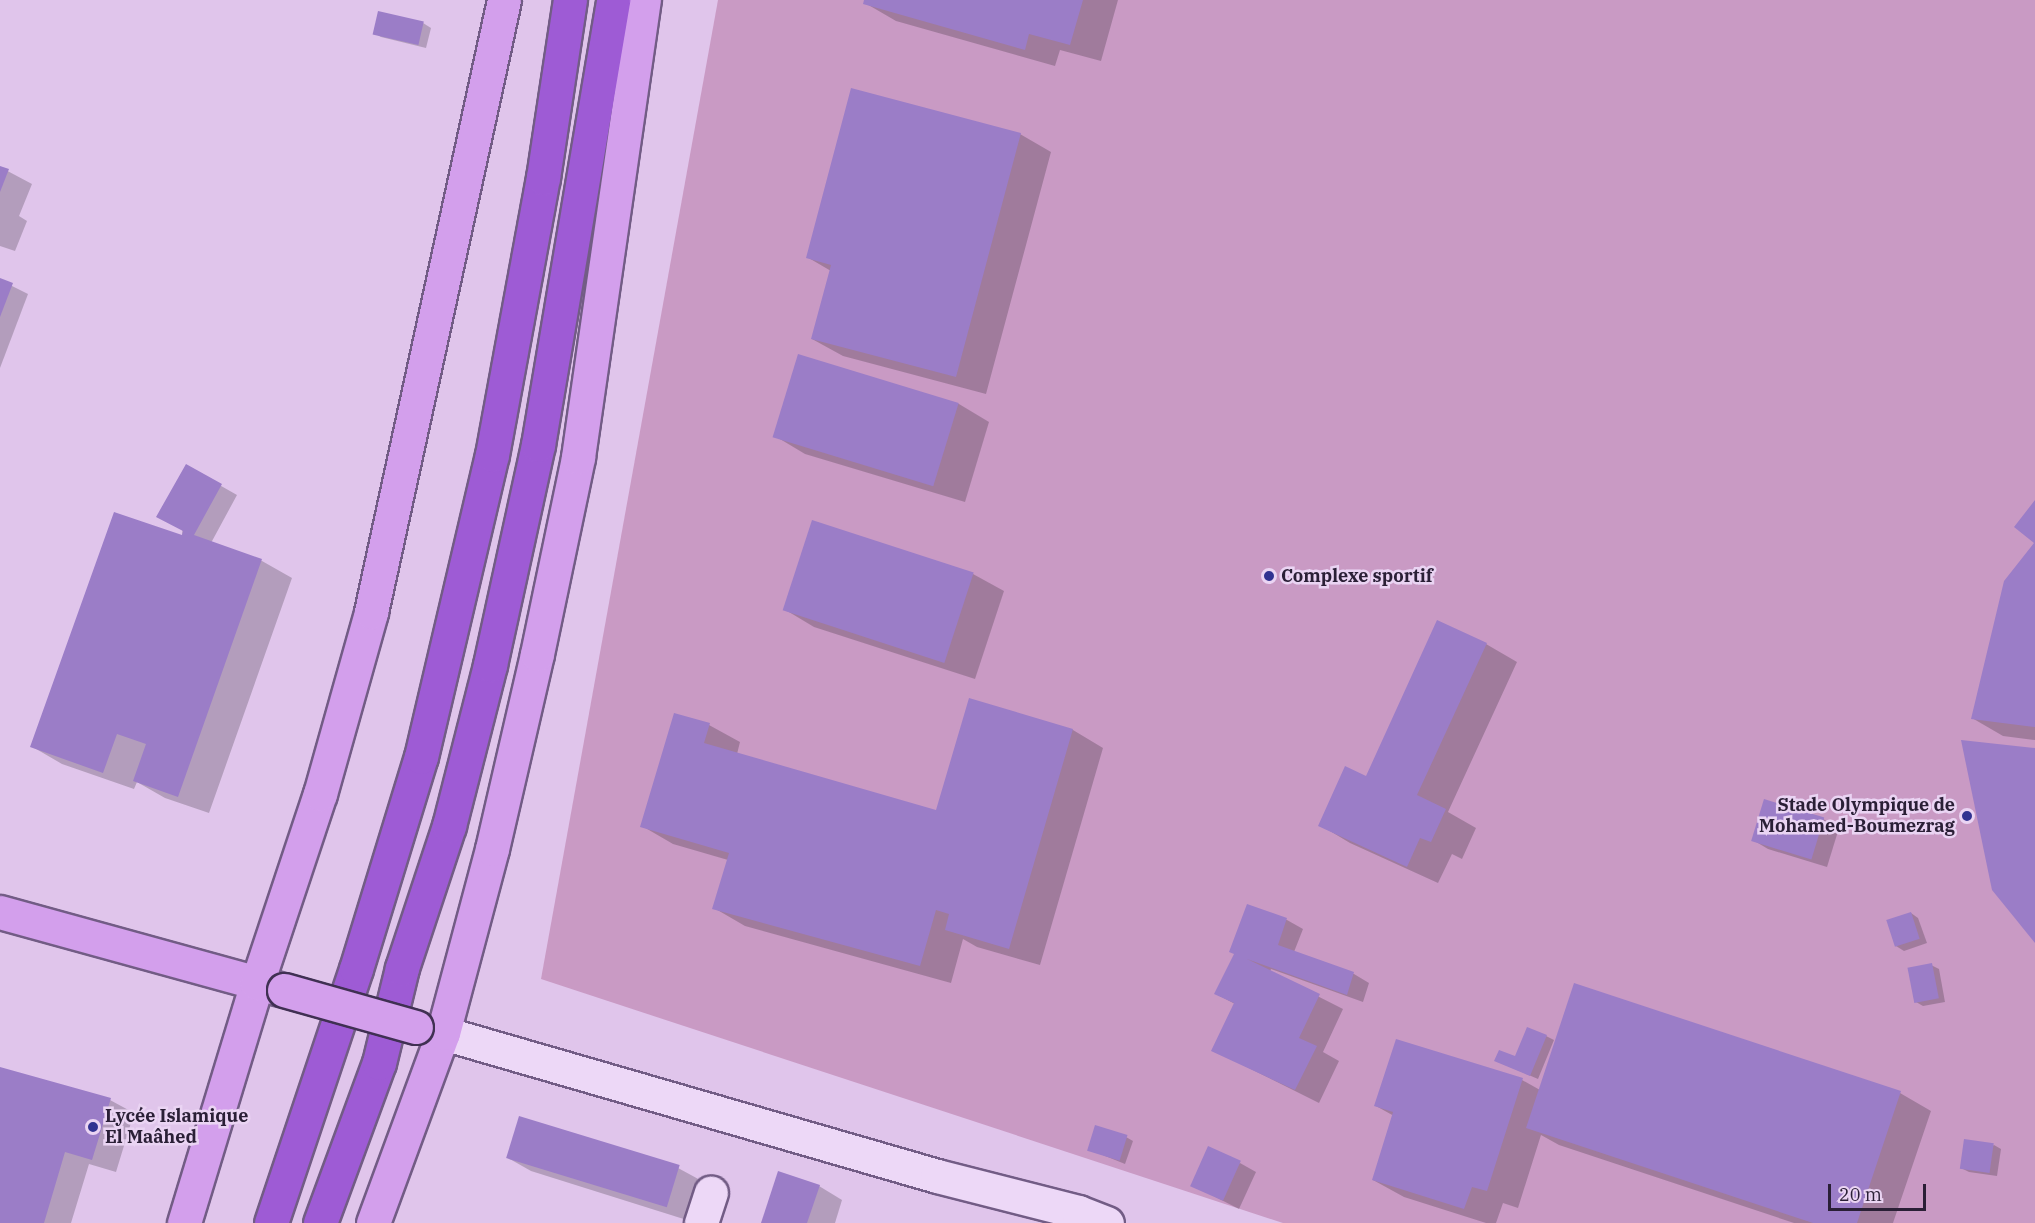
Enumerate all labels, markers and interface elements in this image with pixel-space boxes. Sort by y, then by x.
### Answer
place label: Complexe sportif [1281,565,1433,587]
marker: Complexe sportif [1262,569,1276,583]
place label: Stade Olympique de Mohamed-Boumezrag [1759,795,1955,838]
marker: Stade Olympique de Mohamed-Boumezrag [1960,809,1974,823]
place label: Lycée Islamique El Maâhed [105,1106,248,1148]
marker: Lycée Islamique El Maâhed [86,1120,100,1134]
scale bar [1831,1172,1928,1210]
text: 20 m [1839,1183,1882,1206]

